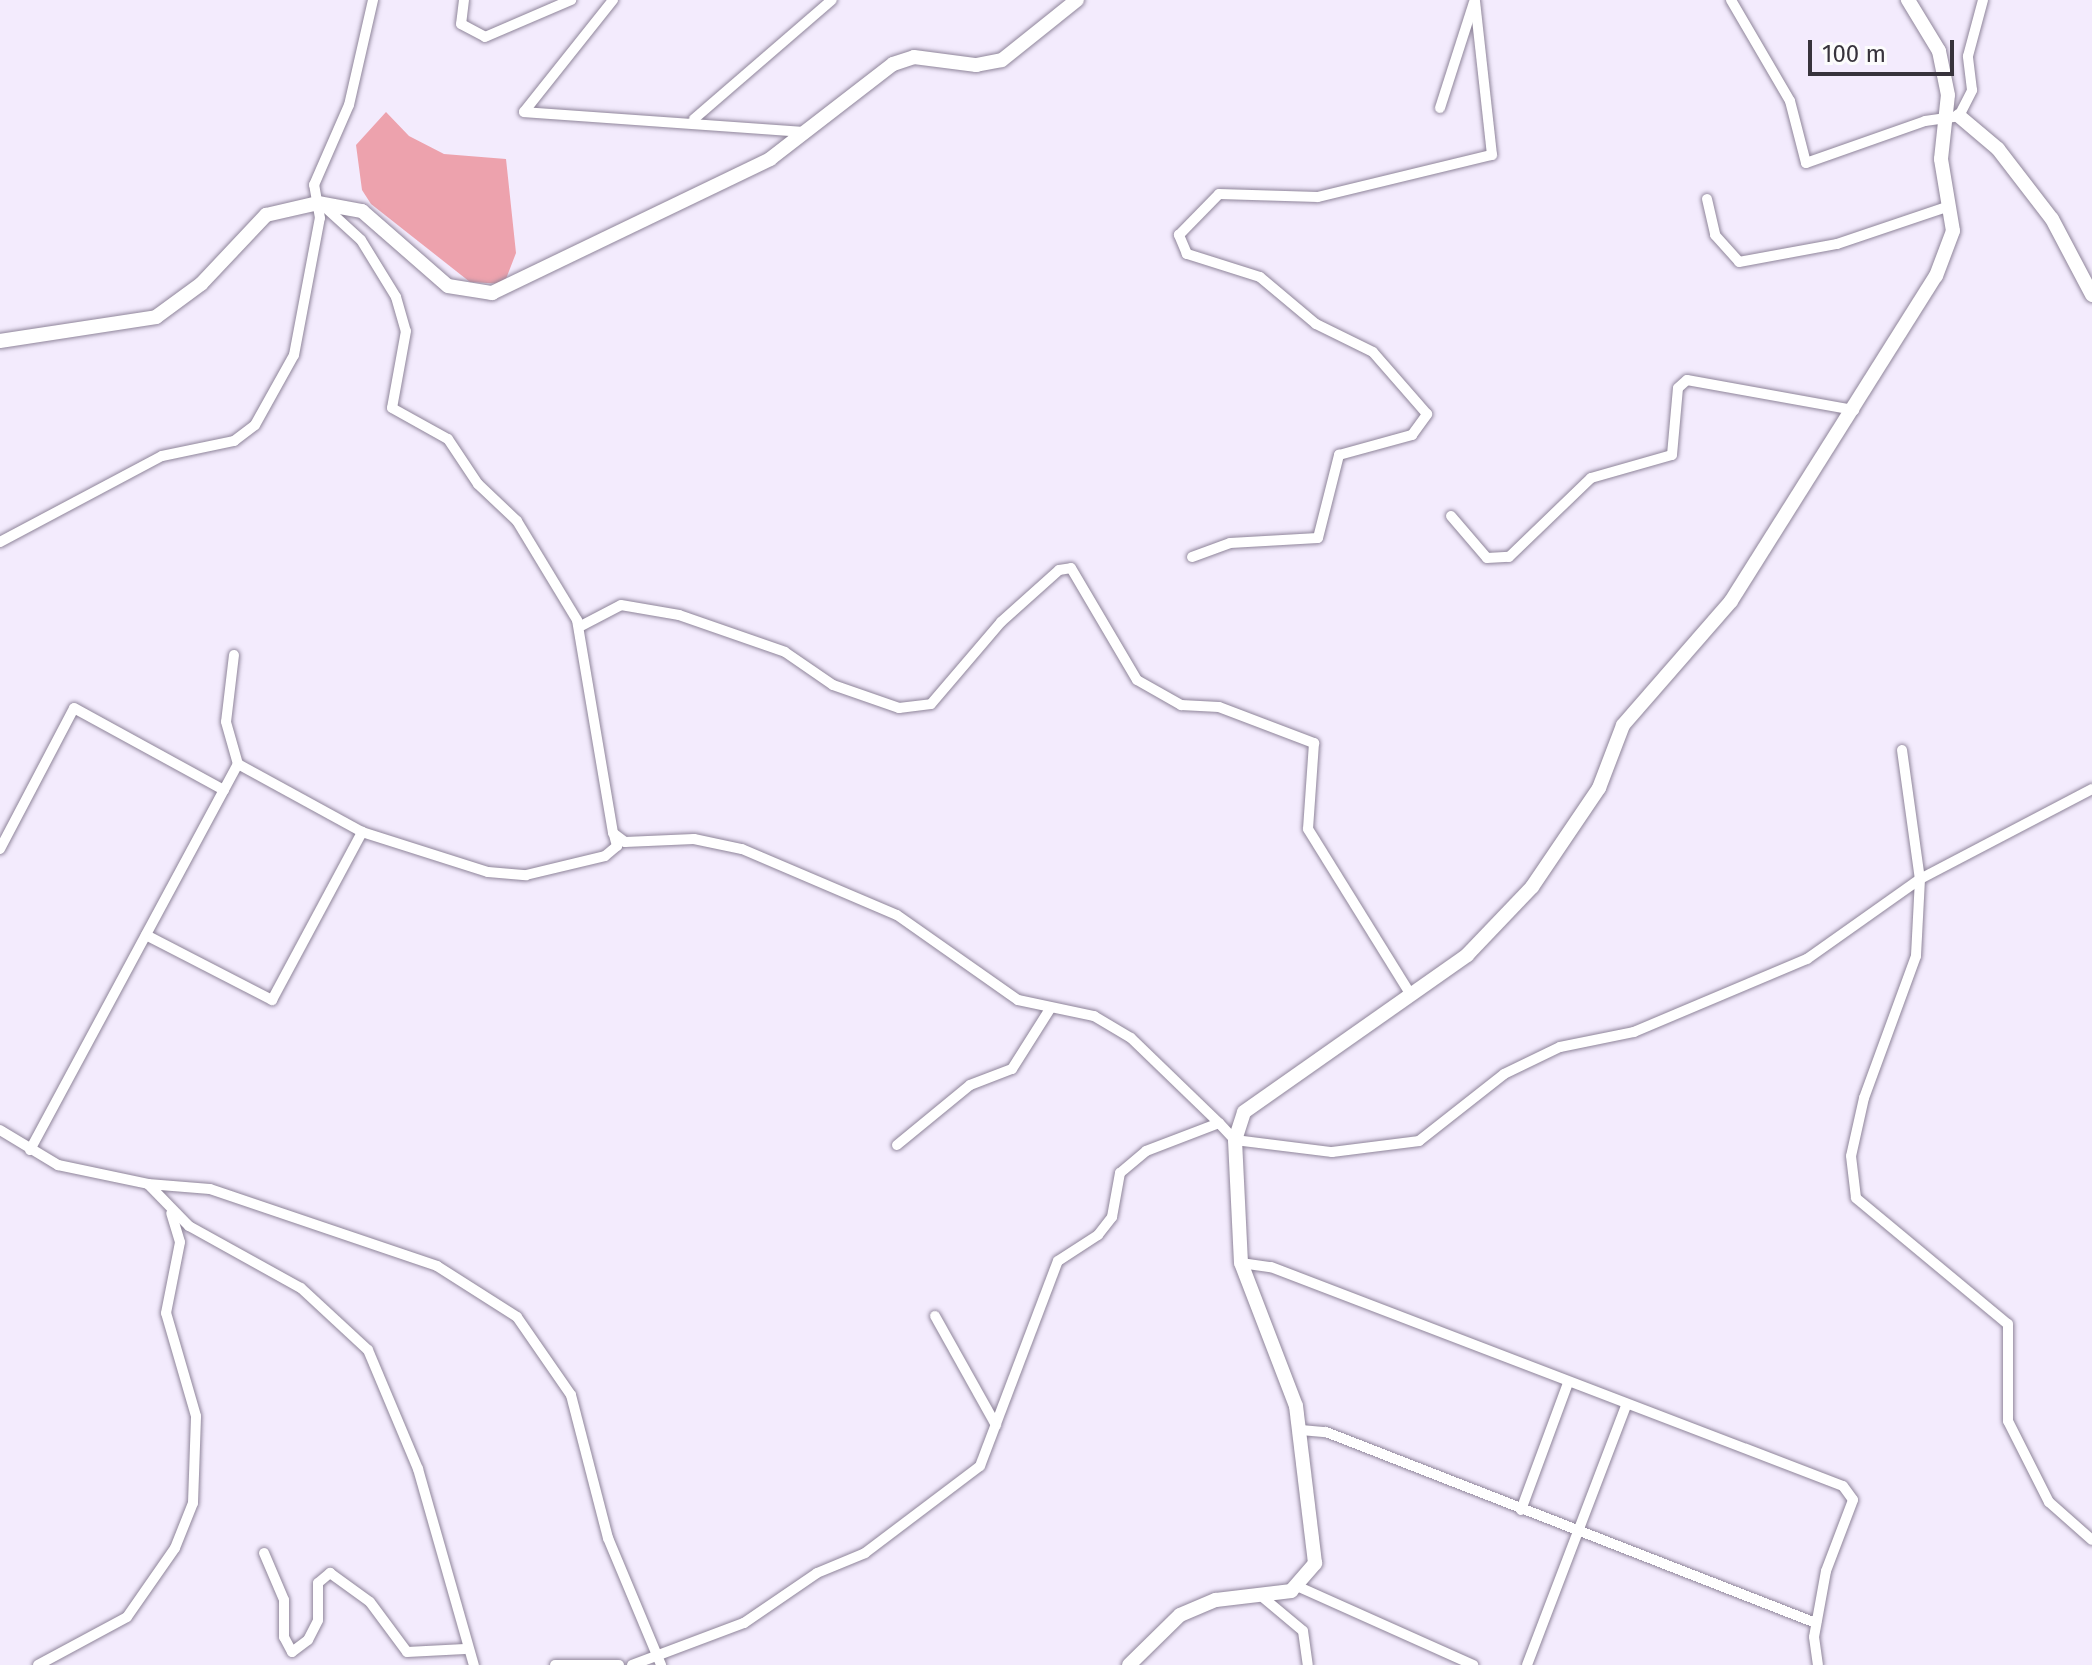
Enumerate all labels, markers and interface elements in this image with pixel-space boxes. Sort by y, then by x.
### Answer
scale bar [1812,24,1958,74]
text: 100 m [1822,40,1886,68]

